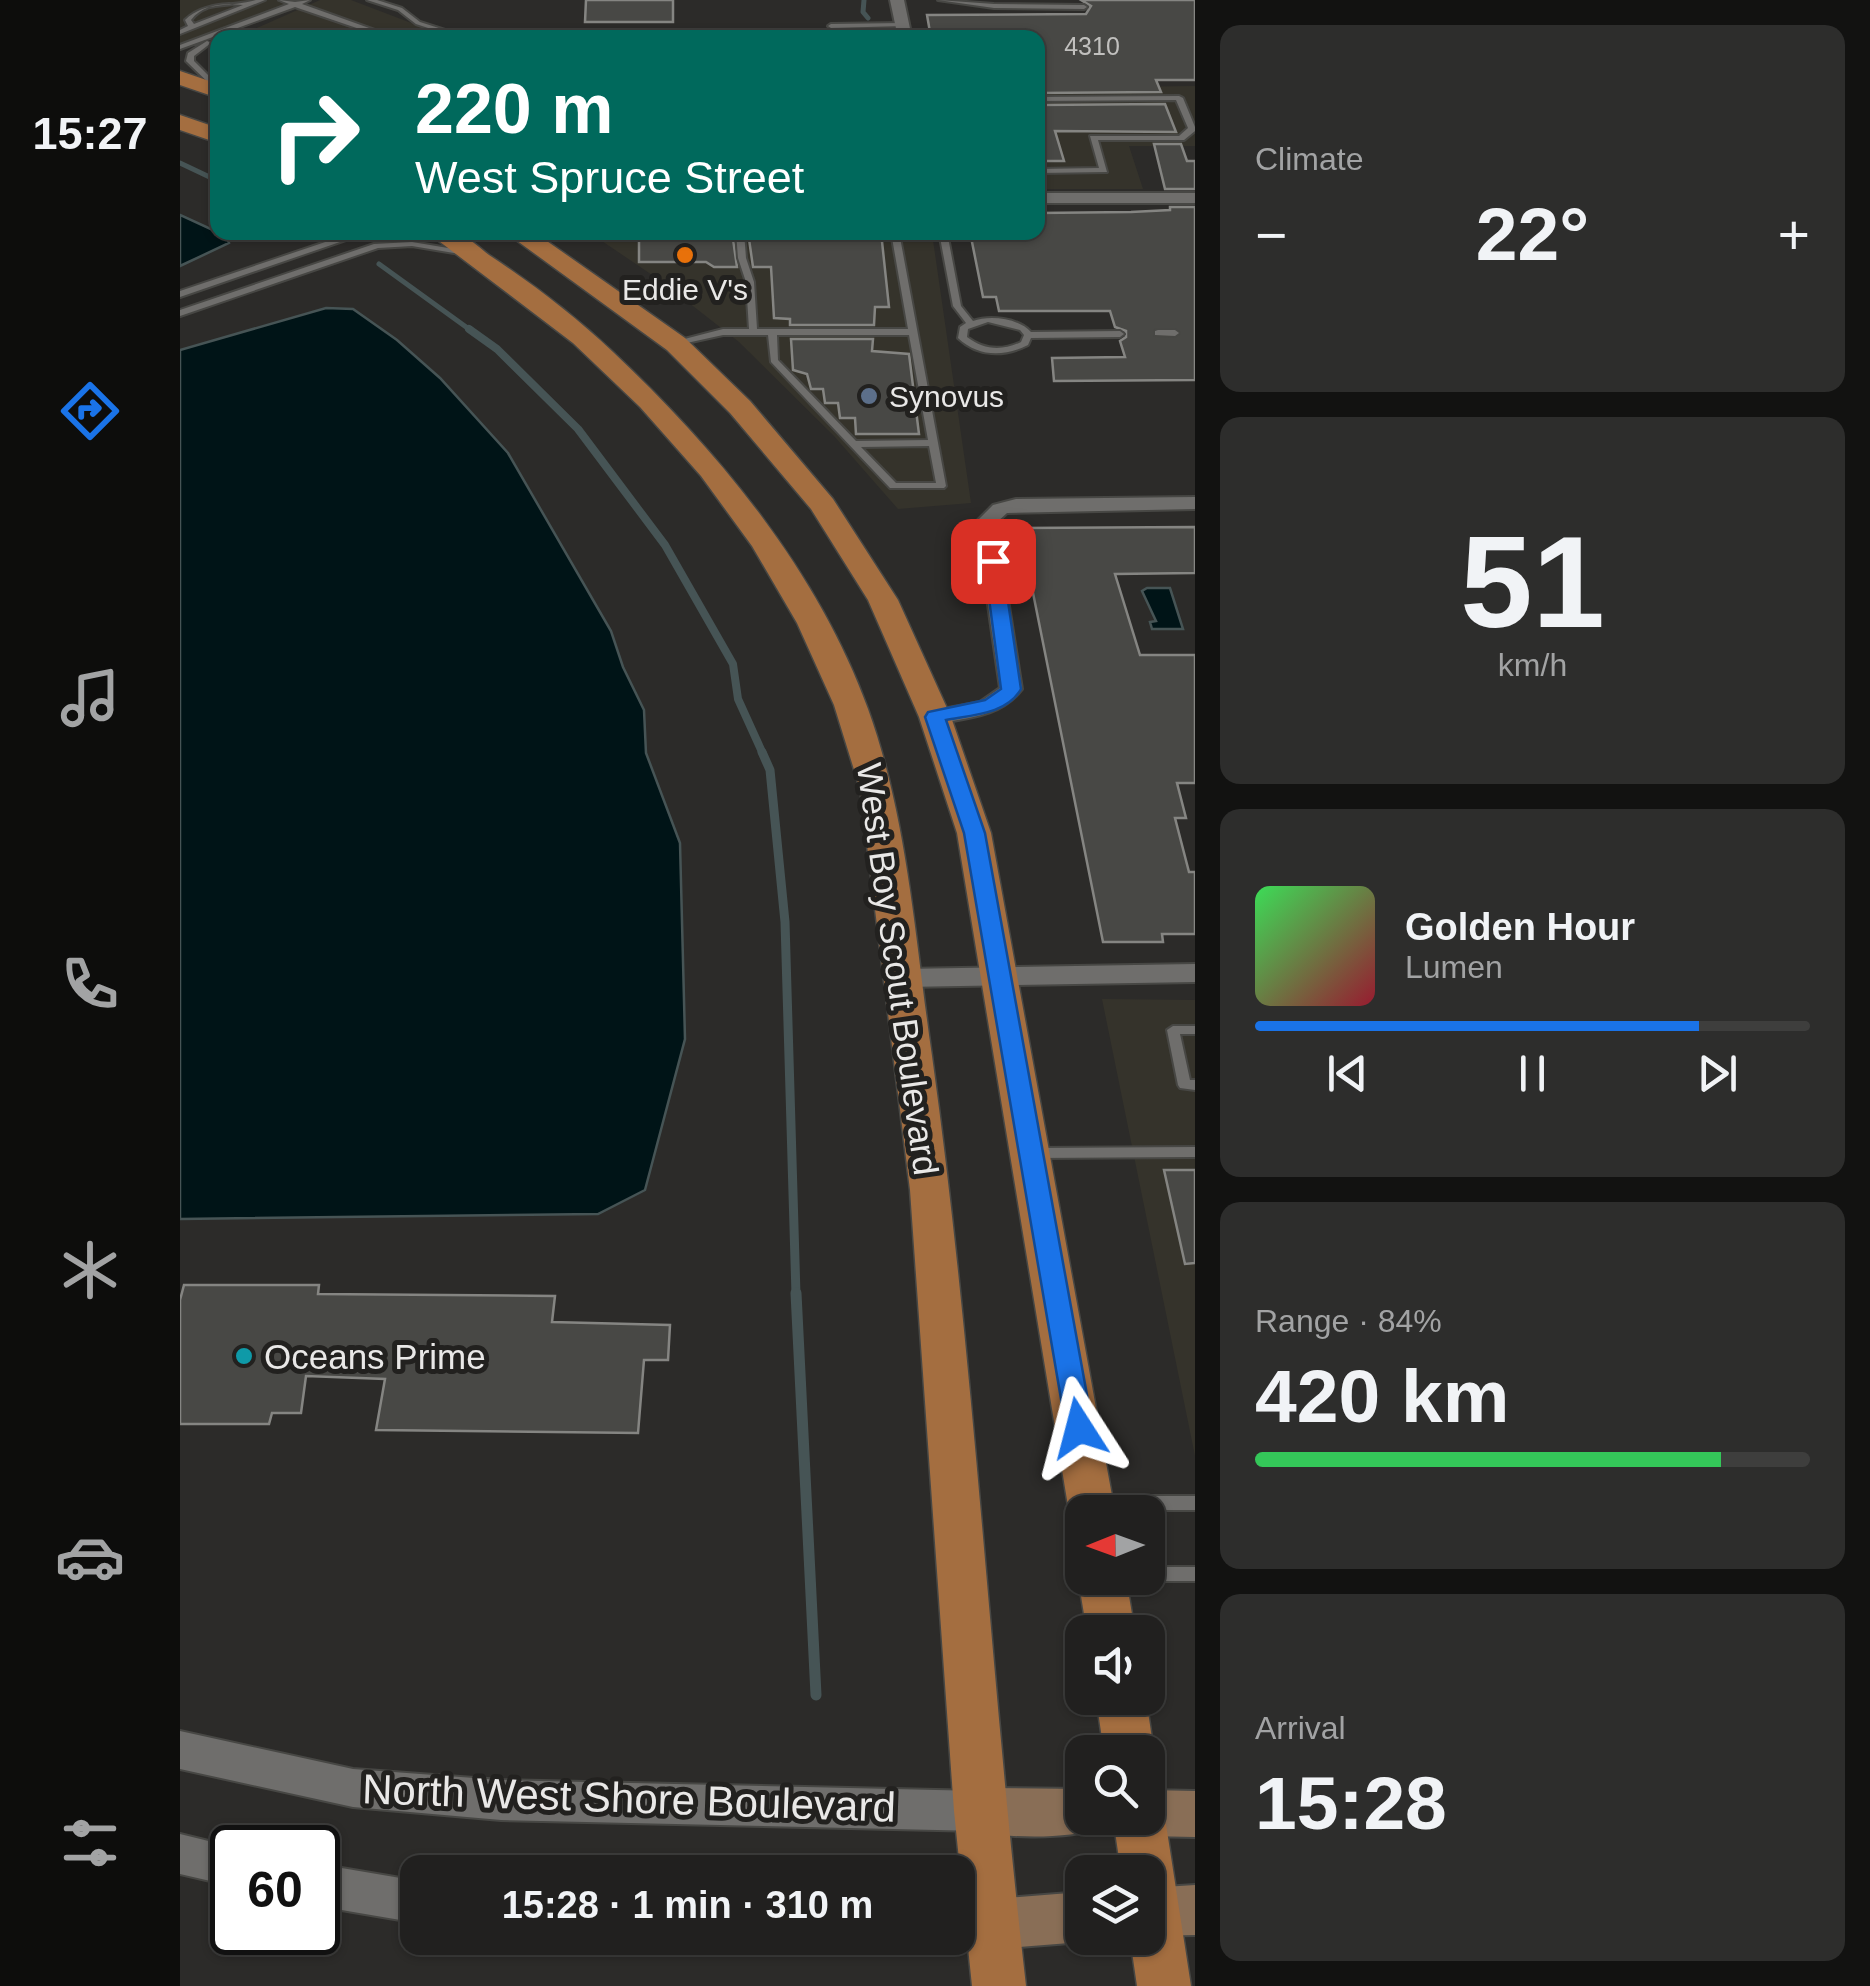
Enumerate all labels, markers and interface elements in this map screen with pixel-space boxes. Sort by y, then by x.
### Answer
house number: 4310 [1064,32,1120,60]
icon: right [250,70,380,200]
text: 220 m [415,70,613,148]
text: 15:27 [32,108,148,159]
text: Climate [1255,141,1363,177]
text: West Spruce Street [415,152,804,203]
text: 22° [1476,192,1589,276]
text: − [1255,204,1287,266]
text: + [1778,204,1810,266]
marker: Eddie V's [674,244,696,266]
place label: Eddie V's [622,273,748,306]
icon: directions [55,376,125,446]
place label: Synovus [889,380,1004,413]
marker: Synovus [858,385,880,407]
text: 51 [1460,509,1605,655]
pin [951,519,1036,604]
icon: arrive [966,534,1021,589]
text: km/h [1498,647,1567,683]
icon: music [55,663,125,733]
street label: West Boy Scout Boulevard [850,760,946,1178]
text: Golden Hour [1405,906,1635,948]
icon: phone [55,949,125,1019]
text: Lumen [1405,949,1503,985]
icon: previous [1320,1046,1375,1101]
icon: pause [1505,1046,1560,1101]
icon: next [1690,1046,1745,1101]
icon: climate [55,1235,125,1305]
text: Range · 84% [1255,1303,1442,1339]
place label: Oceans Prime [264,1337,486,1376]
marker: Oceans Prime [233,1345,255,1367]
text: 420 km [1255,1354,1509,1438]
position arrow [1027,1376,1131,1480]
north arrow [1065,1495,1165,1595]
map controls [1065,1495,1165,1955]
icon: car [55,1522,125,1592]
button: sound [1065,1615,1165,1715]
text: Arrival [1255,1710,1346,1746]
button: search [1065,1735,1165,1835]
text: 15:28 [1255,1761,1447,1845]
street label: North West Shore Boulevard [361,1765,897,1831]
icon: filters [55,1808,125,1878]
speed limit sign: 60 [210,1825,340,1955]
button: layers [1065,1855,1165,1955]
text: 15:28 · 1 min · 310 m [502,1884,873,1926]

